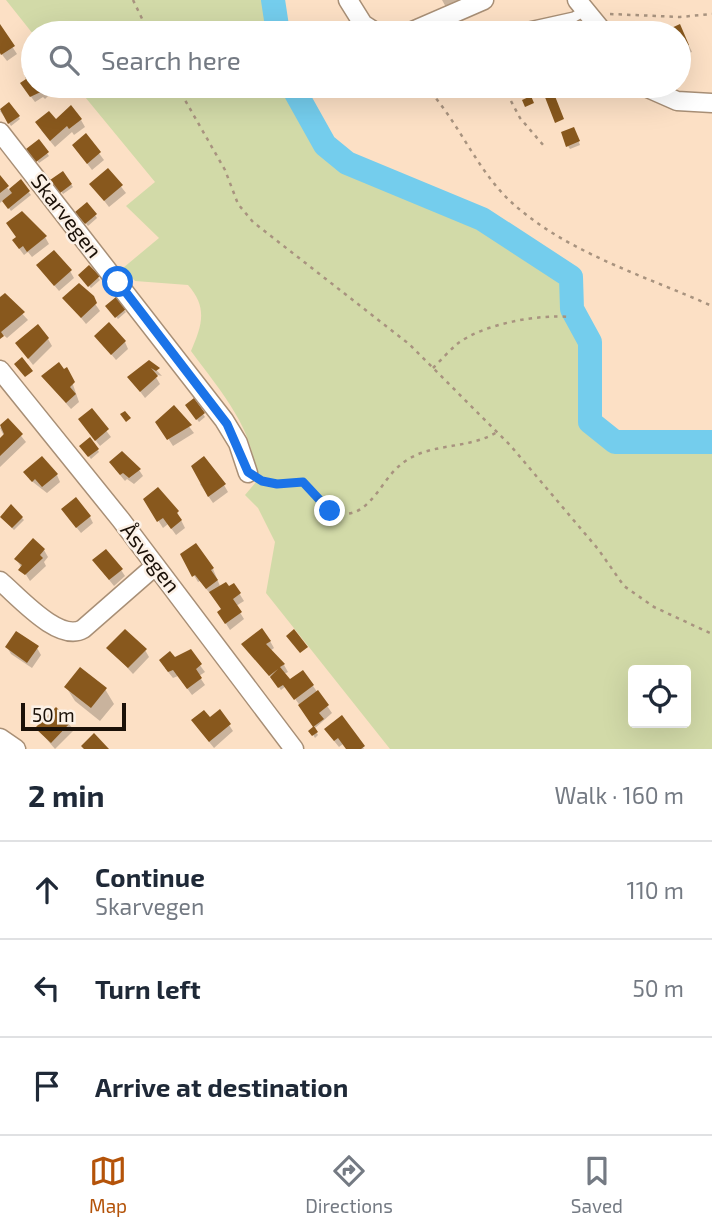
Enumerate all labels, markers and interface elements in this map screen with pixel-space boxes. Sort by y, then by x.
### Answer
search box [21,21,691,98]
icon: search [45,41,83,79]
text: Search here [101,44,241,75]
street label: Skarvegen [27,168,108,262]
route start [102,266,133,297]
route end [314,495,345,526]
street label: Åsvegen [116,517,186,597]
map controls [628,665,691,728]
button: locate [628,665,691,728]
scale bar [21,700,126,732]
text: 50 m [32,703,75,726]
text: 2 min [28,777,105,813]
text: Walk · 160 m [554,781,684,809]
text: Continue [95,861,205,892]
icon: ahead [28,871,66,909]
text: 110 m [627,876,684,904]
text: Skarvegen [95,892,204,920]
icon: left [28,969,66,1007]
text: Turn left [95,973,201,1004]
text: 50 m [633,974,684,1002]
icon: arrive [28,1067,66,1105]
text: Arrive at destination [95,1071,348,1102]
tab: Map [89,1152,127,1217]
tab: Directions [305,1152,393,1217]
tab: Saved [571,1152,623,1217]

